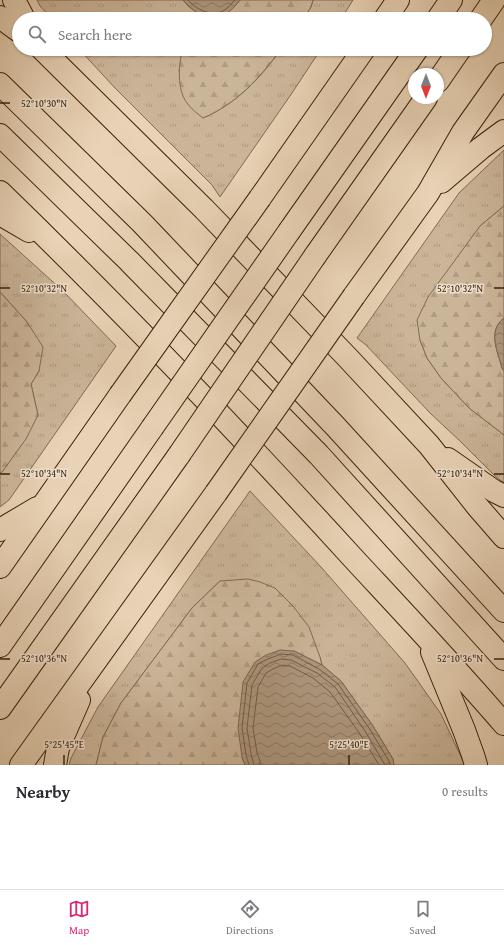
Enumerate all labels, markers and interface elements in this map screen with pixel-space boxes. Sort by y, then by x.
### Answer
search box [12,12,492,56]
icon: search [26,23,48,45]
text: Search here [58,24,132,45]
north arrow [408,68,444,104]
text: 52°10'30"N [21,96,67,111]
text: 52°10'32"N [21,281,67,296]
text: 52°10'32"N [437,281,483,296]
text: 52°10'34"N [21,466,67,481]
text: 52°10'34"N [437,466,483,481]
text: 52°10'36"N [21,651,67,666]
text: 52°10'36"N [437,651,483,666]
text: 5°25'45"E [44,737,84,752]
text: 5°25'40"E [329,737,369,752]
text: Nearby [16,779,70,804]
text: 0 results [442,782,488,801]
tab: Map [68,898,90,938]
tab: Directions [226,898,273,938]
tab: Saved [409,898,436,938]

